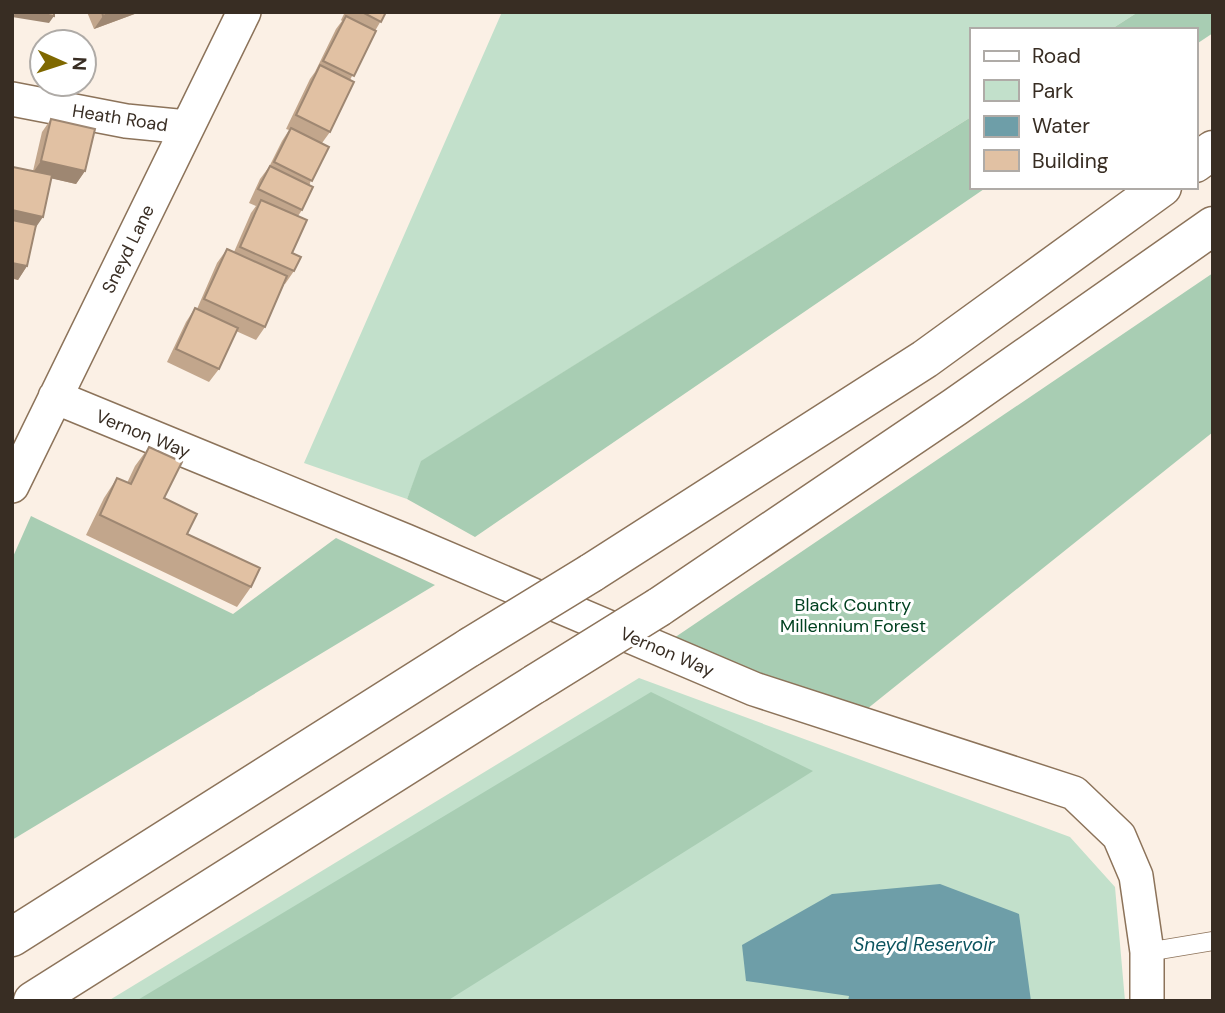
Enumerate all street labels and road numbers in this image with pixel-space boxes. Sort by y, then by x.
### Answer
street label: Heath Road [71,99,169,137]
street label: Sneyd Lane [96,201,160,297]
street label: Vernon Way [92,404,194,464]
street label: Vernon Way [616,621,718,683]

